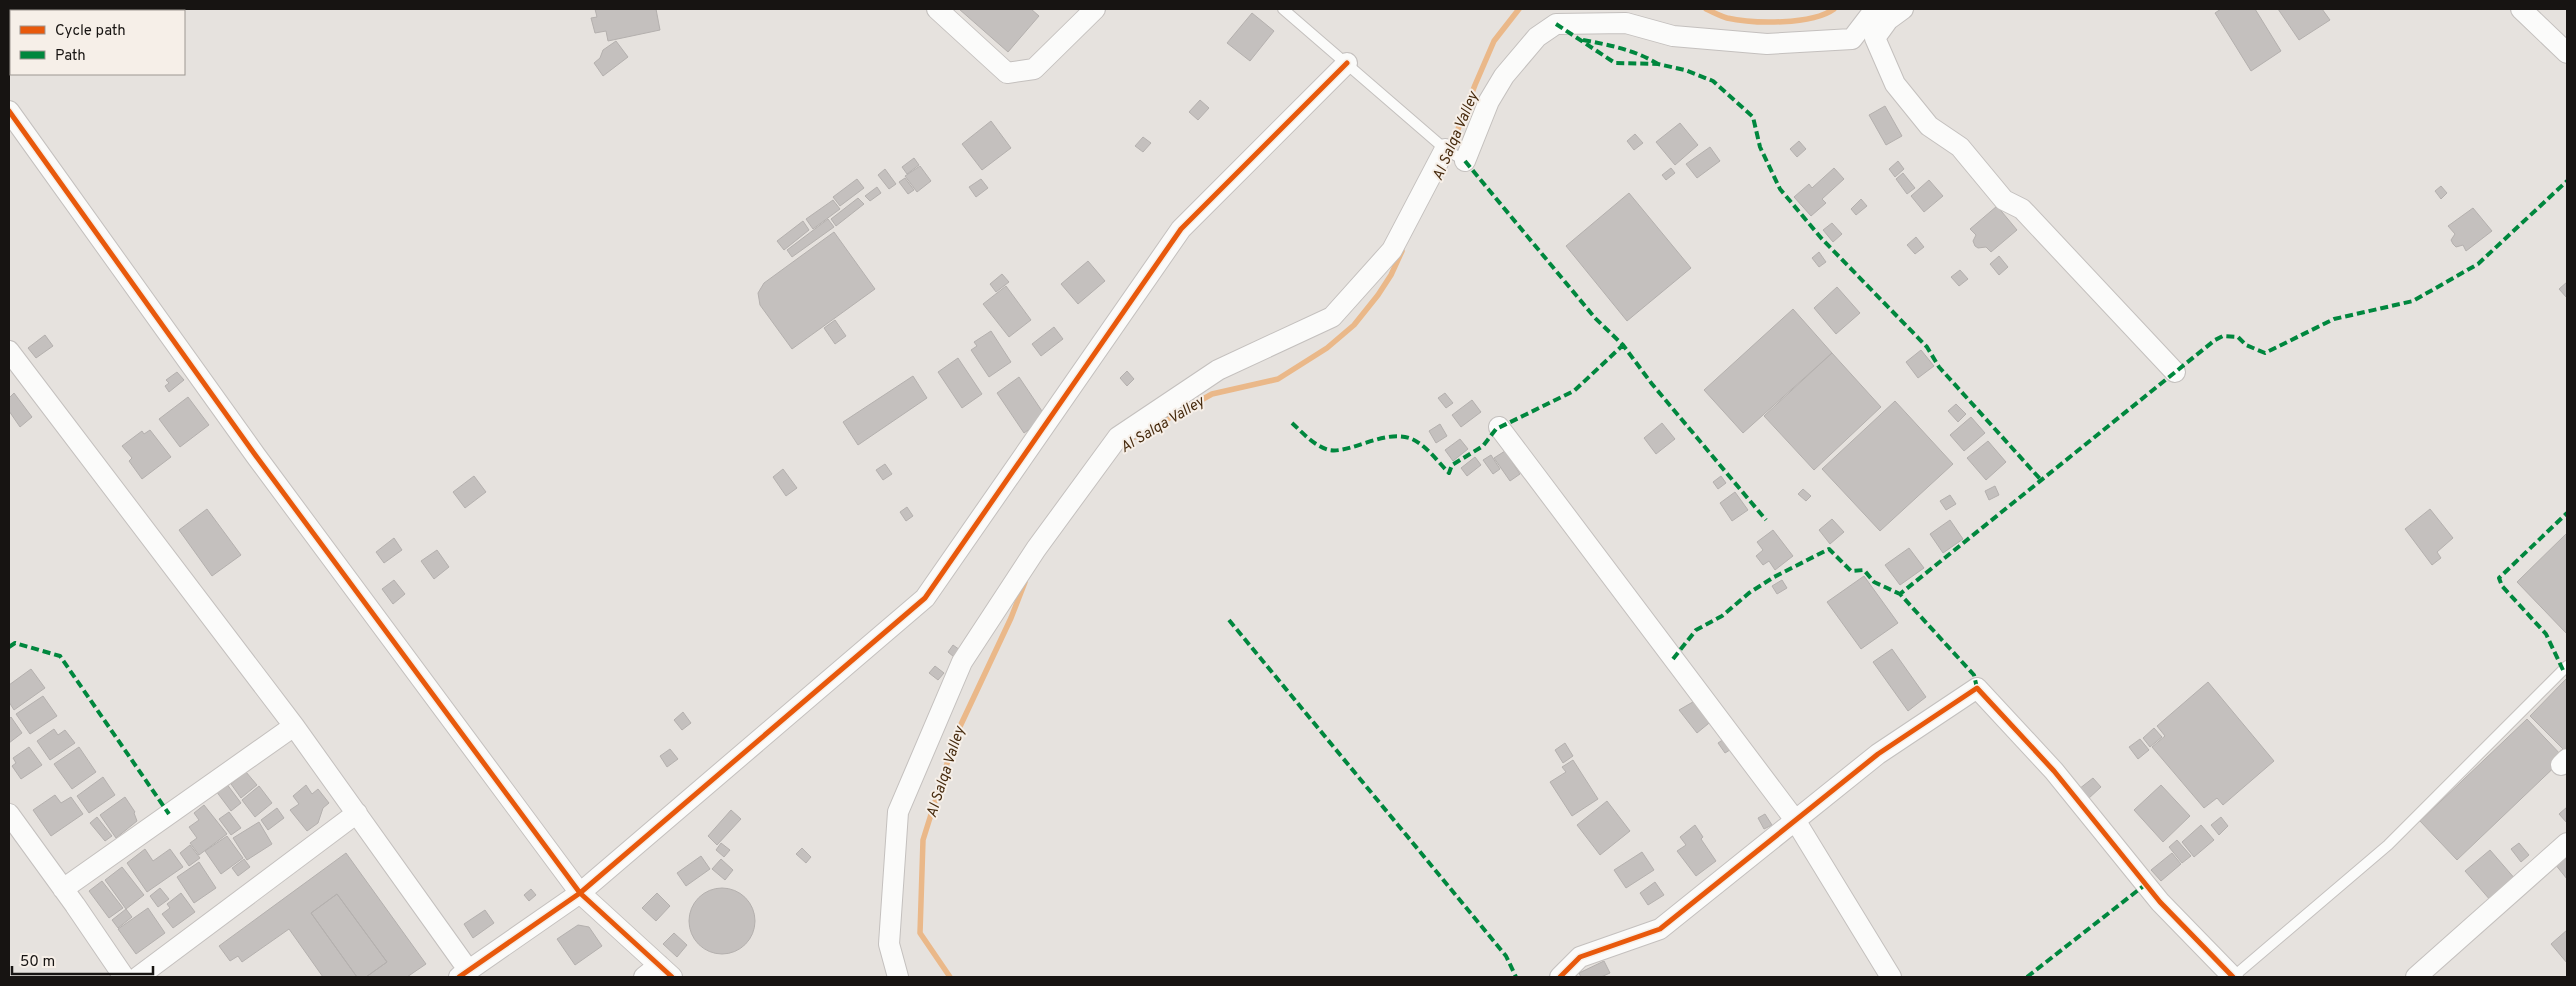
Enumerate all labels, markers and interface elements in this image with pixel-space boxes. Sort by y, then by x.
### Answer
legend [10,10,185,75]
text: Cycle path [55,22,126,41]
text: Path [55,47,86,66]
water label: Al Salqa Valley [1429,88,1484,184]
water label: Al Salqa Valley [1117,392,1209,458]
water label: Al Salqa Valley [923,723,970,820]
scale bar [12,944,154,976]
text: 50 m [20,953,55,972]

